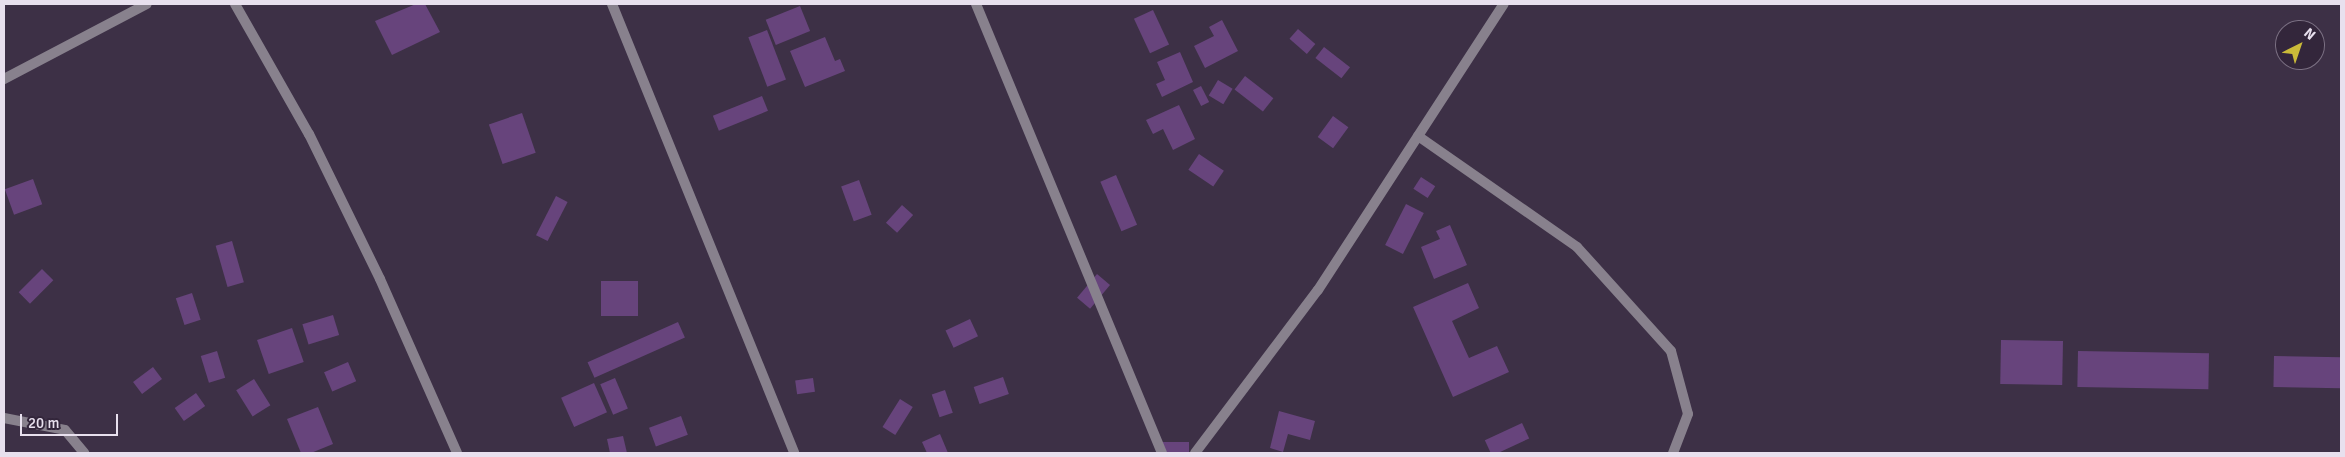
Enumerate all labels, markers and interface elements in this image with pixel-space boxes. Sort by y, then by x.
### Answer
north arrow [2275,20,2325,70]
text: N [2300,24,2319,44]
scale bar [22,404,120,436]
text: 20 m [28,414,59,432]

